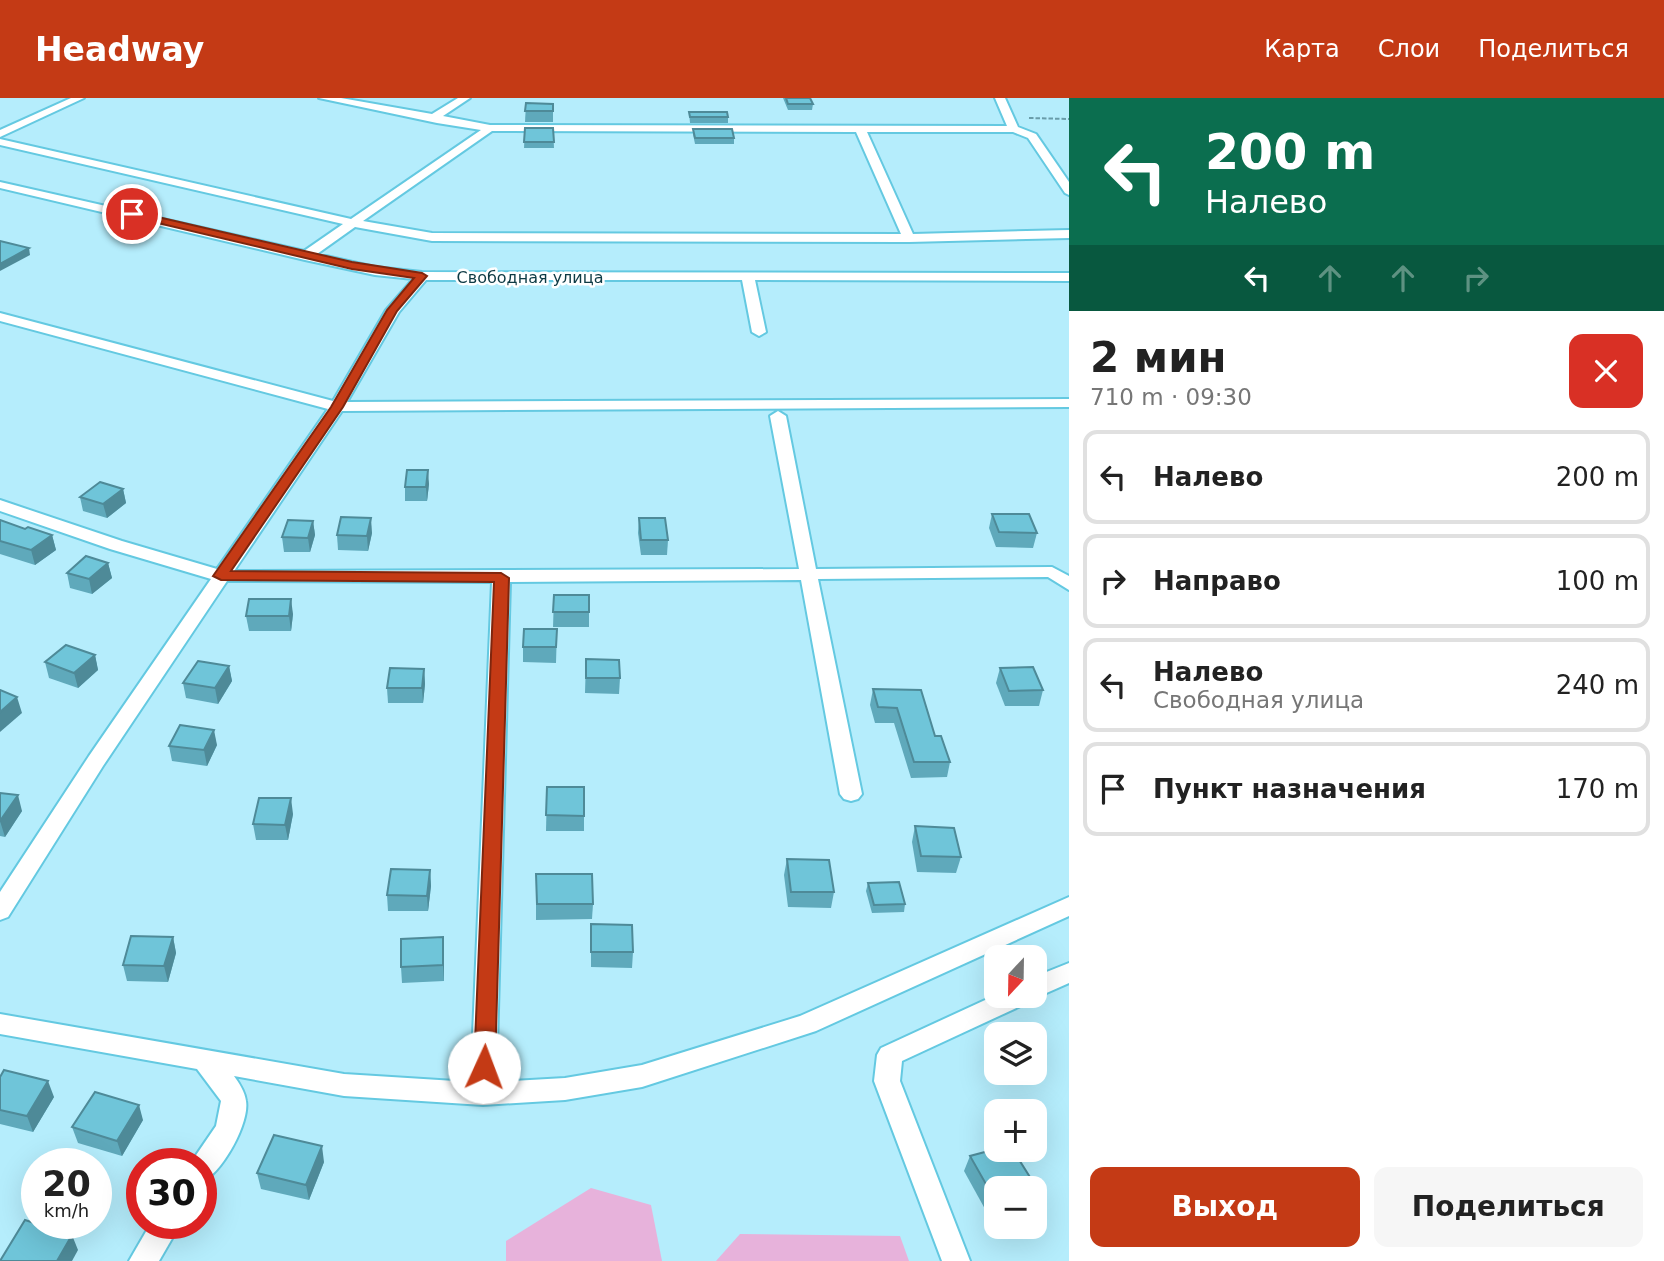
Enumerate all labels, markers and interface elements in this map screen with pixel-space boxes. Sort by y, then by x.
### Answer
text: Headway [35,30,204,69]
text: Карта [1264,35,1340,63]
text: Слои [1378,35,1440,63]
text: Поделиться [1478,35,1629,63]
text: 200 m [1205,124,1375,181]
icon: left [1090,126,1181,217]
text: Налево [1205,183,1327,221]
pin [102,184,162,244]
icon: arrive [113,195,151,233]
icon: left [1238,259,1276,297]
icon: ahead [1311,259,1349,297]
icon: ahead [1384,259,1422,297]
icon: right [1457,259,1495,297]
street label: Свободная улица [457,268,603,287]
text: 2 мин [1090,333,1227,382]
button: close [1569,334,1643,408]
text: 710 m · 09:30 [1090,384,1252,410]
icon: left [1094,458,1132,496]
text: Налево [1153,462,1263,492]
text: 200 m [1556,462,1639,492]
icon: right [1094,562,1132,600]
text: Направо [1153,566,1281,596]
text: 100 m [1556,566,1639,596]
text: Налево [1153,657,1263,687]
icon: left [1094,666,1132,704]
text: 240 m [1556,670,1639,700]
text: Свободная улица [1153,687,1364,713]
icon: arrive [1094,770,1132,808]
text: Пункт назначения [1153,774,1426,804]
text: 170 m [1556,774,1639,804]
north arrow [984,945,1046,1008]
map controls [984,945,1047,1239]
button: layers [984,1022,1047,1085]
position arrow [447,1030,521,1104]
button: + [984,1099,1047,1162]
speed limit sign: 30 [126,1148,217,1239]
text: 20 [42,1164,91,1204]
button: Выход [1090,1167,1360,1247]
button: Поделиться [1374,1167,1643,1247]
button: − [984,1176,1047,1239]
text: km/h [44,1200,89,1221]

